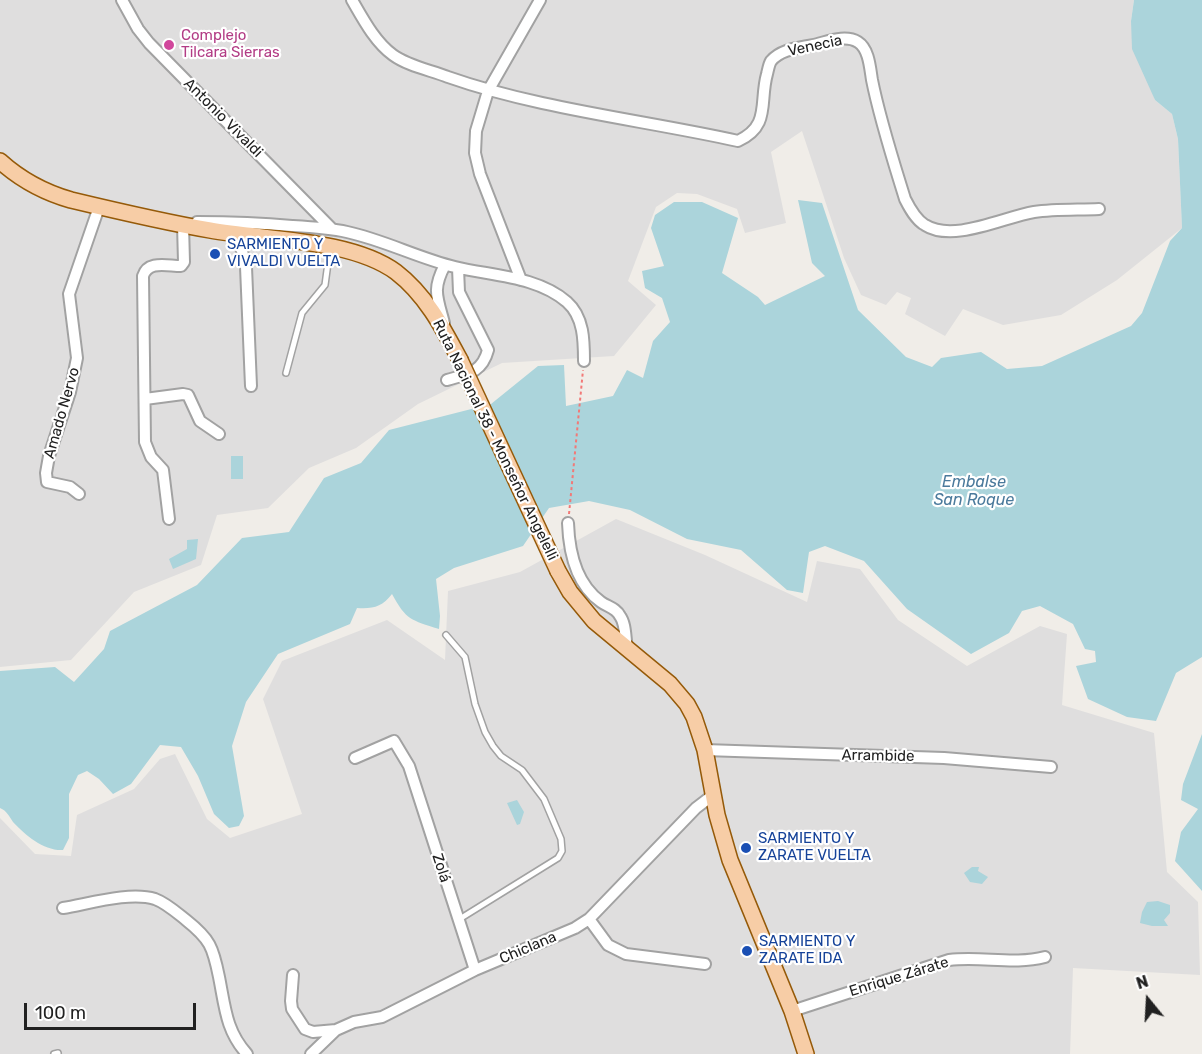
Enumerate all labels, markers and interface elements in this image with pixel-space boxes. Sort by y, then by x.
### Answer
place label: Complejo Tilcara Sierras [181,27,280,62]
street label: Venecia [786,31,844,61]
marker: Complejo Tilcara Sierras [162,38,176,52]
street label: Antonio Vivaldi [180,75,266,161]
place label: SARMIENTO Y VIVALDI VUELTA [227,236,340,271]
marker: SARMIENTO Y VIVALDI VUELTA [208,247,222,261]
street label: Ruta Nacional 38 - Monseñor Angelelli [429,317,561,563]
street label: Amado Nervo [40,365,84,461]
water label: Embalse San Roque [934,472,1014,510]
street label: Arrambide [841,746,915,766]
place label: SARMIENTO Y ZARATE VUELTA [758,830,871,865]
marker: SARMIENTO Y ZARATE VUELTA [739,841,753,855]
street label: Zolá [428,851,454,885]
street label: Chiclana [497,928,559,968]
place label: SARMIENTO Y ZARATE IDA [759,933,856,968]
marker: SARMIENTO Y ZARATE IDA [740,944,754,958]
street label: Enrique Zárate [847,953,951,1001]
north arrow [1118,970,1178,1030]
text: N [1134,972,1151,993]
scale bar [27,991,200,1029]
text: 100 m [35,1002,86,1024]

